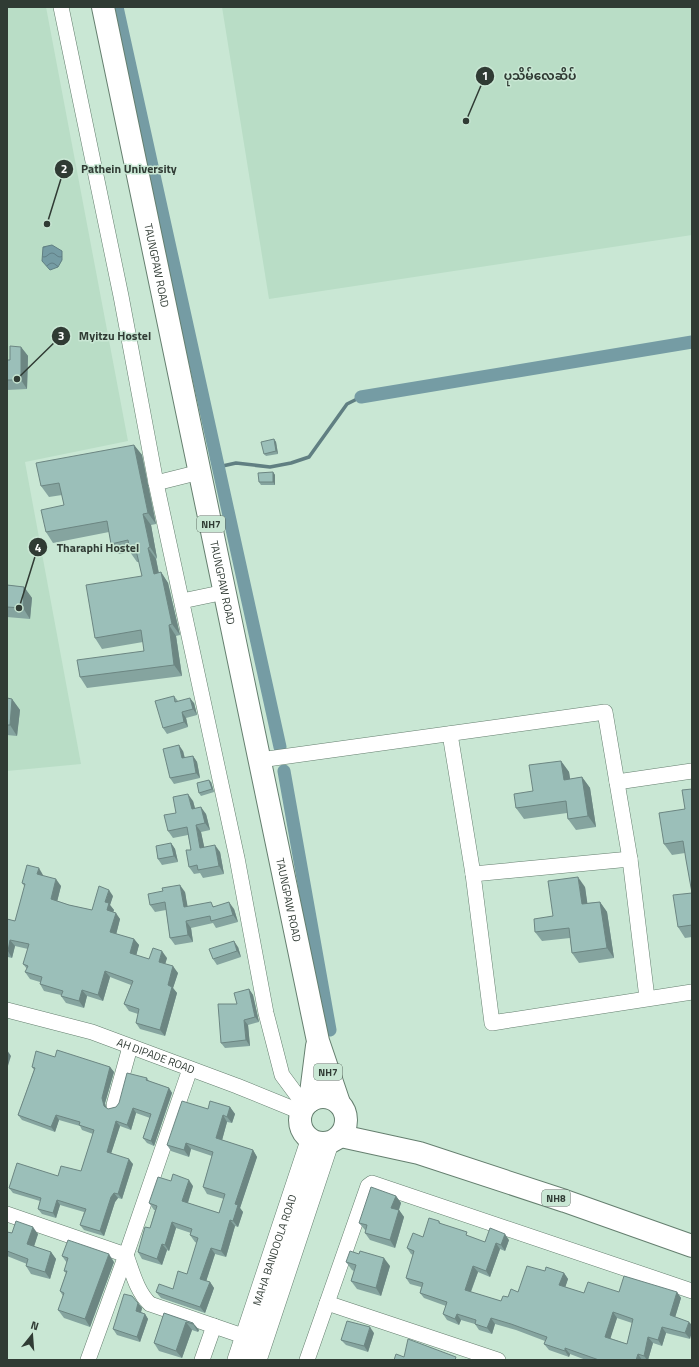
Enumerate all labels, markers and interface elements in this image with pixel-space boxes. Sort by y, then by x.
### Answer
callout: ပုသိမ်လေဆိပ် [475,64,584,88]
text: 1 [482,66,488,85]
text: ပုသိမ်လေဆိပ် [504,66,576,87]
callout: Pathein University [54,157,185,181]
text: 2 [61,159,67,178]
text: Pathein University [81,159,177,178]
street label: TAUNGPAW ROAD [140,222,173,309]
callout: Myitzu Hostel [51,324,159,348]
text: 3 [58,326,64,345]
text: Myitzu Hostel [79,326,151,345]
road number: NH7 [197,516,225,532]
callout: Tharaphi Hostel [28,535,147,559]
text: 4 [35,538,42,557]
text: Tharaphi Hostel [57,538,139,557]
street label: TAUNGPAW ROAD [206,539,239,626]
street label: TAUNGPAW ROAD [272,856,305,943]
street label: AH DIPADE ROAD [115,1034,197,1078]
road number: NH7 [314,1064,342,1080]
road number: NH8 [542,1190,570,1206]
street label: MAHA BANDOOLA ROAD [249,1192,301,1308]
north arrow [12,1315,52,1355]
text: N [29,1317,41,1334]

